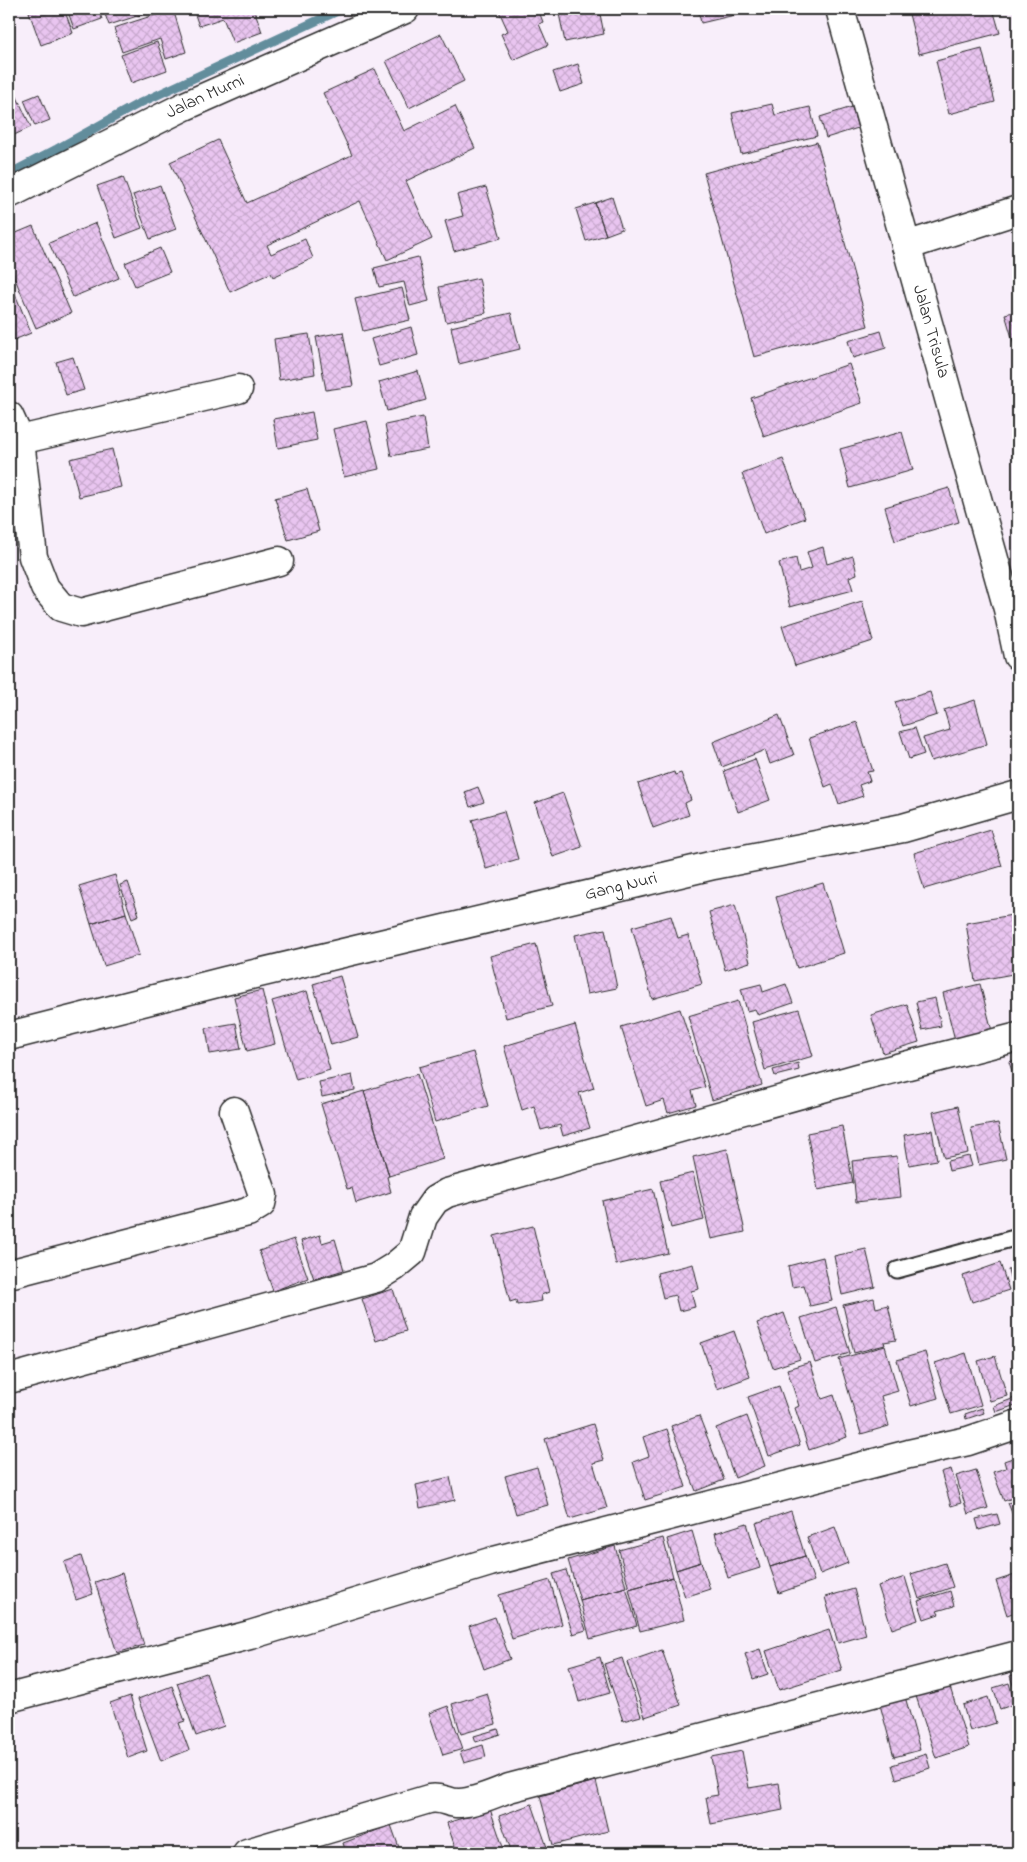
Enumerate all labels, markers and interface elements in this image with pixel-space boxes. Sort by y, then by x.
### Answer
street label: Jalan Murni [162,68,249,126]
street label: Jalan Trisula [905,282,956,381]
street label: Gang Nuri [582,866,660,908]

